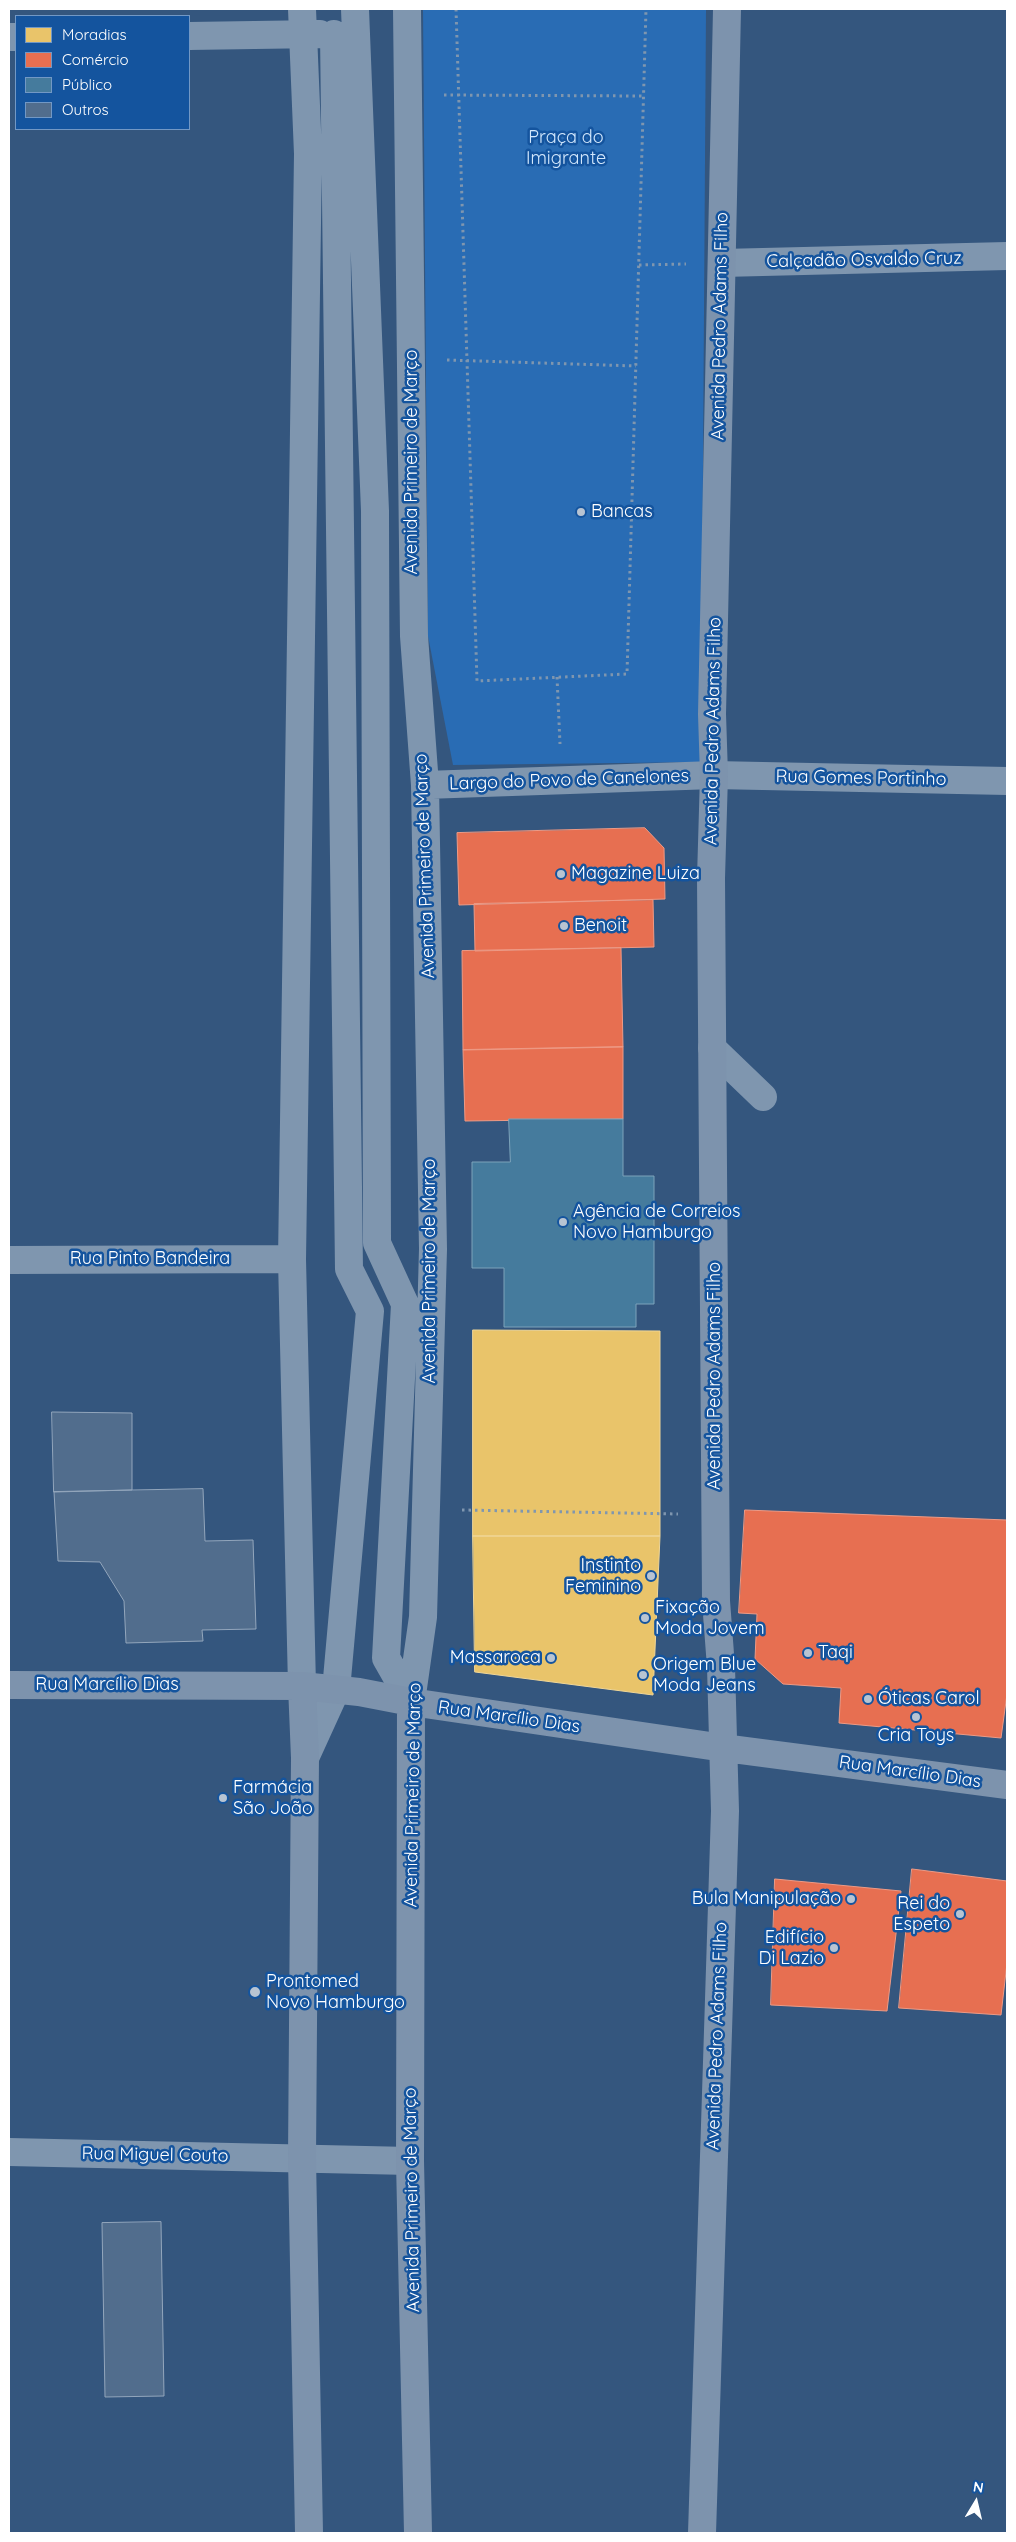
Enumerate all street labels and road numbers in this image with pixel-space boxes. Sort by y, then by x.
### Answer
street label: Avenida Pedro Adams Filho [707,212,733,440]
street label: Calçadão Osvaldo Cruz [766,247,962,273]
street label: Avenida Primeiro de Março [401,350,423,574]
street label: Avenida Pedro Adams Filho [700,617,726,845]
street label: Avenida Primeiro de Março [410,753,440,979]
street label: Largo do Povo de Canelones [449,765,689,795]
street label: Rua Gomes Portinho [775,766,947,790]
street label: Avenida Primeiro de Março [419,1159,441,1383]
street label: Rua Pinto Bandeira [70,1248,230,1270]
street label: Avenida Pedro Adams Filho [704,1262,726,1490]
street label: Rua Marcílio Dias [35,1674,179,1696]
street label: Avenida Primeiro de Março [400,1682,426,1908]
street label: Rua Marcílio Dias [437,1696,581,1738]
street label: Rua Marcílio Dias [838,1751,982,1793]
street label: Avenida Pedro Adams Filho [702,1922,732,2150]
street label: Avenida Primeiro de Março [399,2087,425,2313]
street label: Rua Miguel Couto [81,2143,229,2167]

